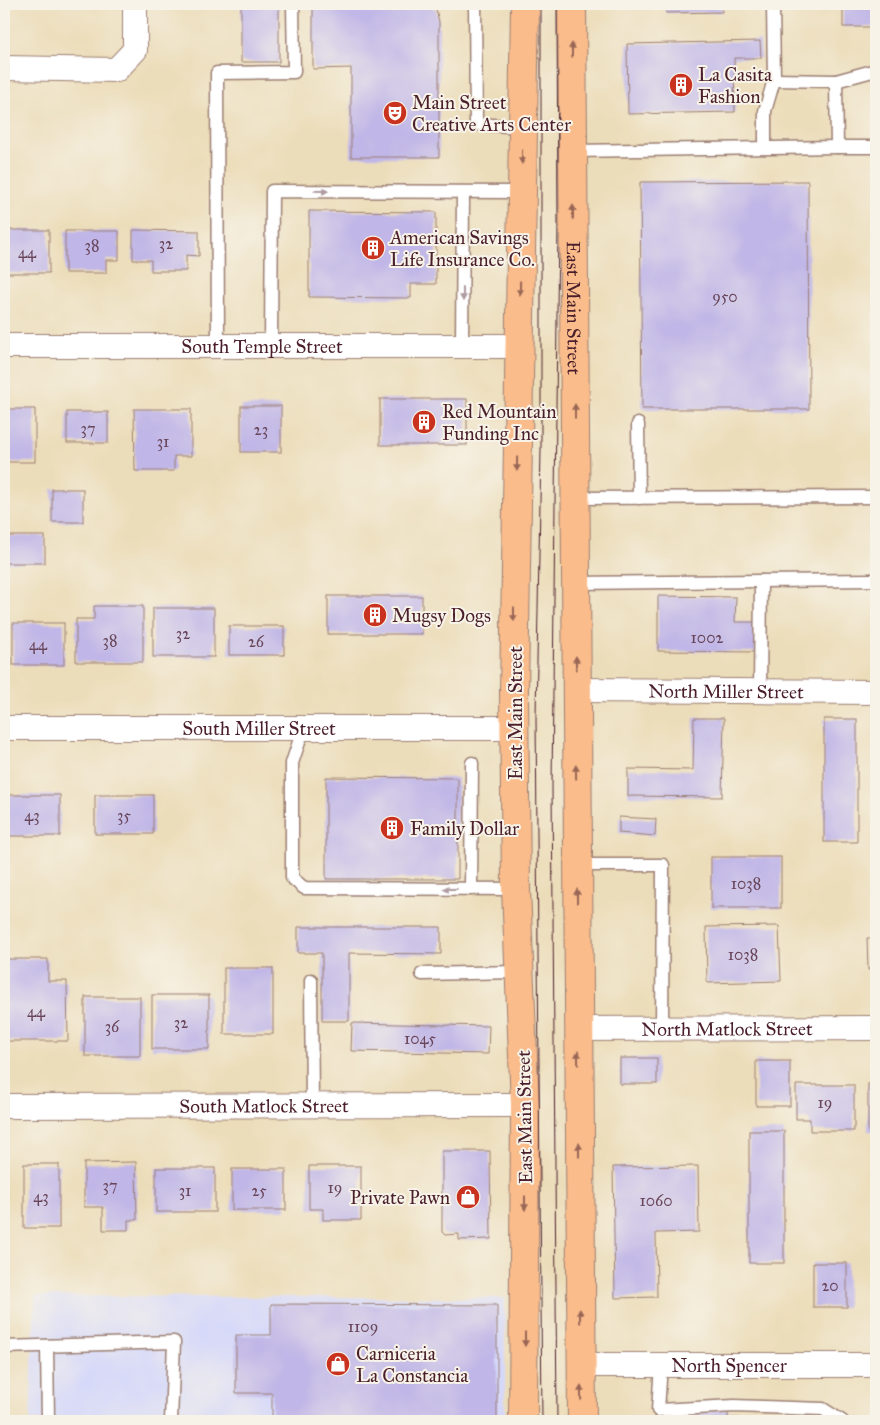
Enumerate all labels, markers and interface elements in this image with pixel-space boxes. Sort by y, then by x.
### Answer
one-way arrow [568,42,576,58]
place label: La Casita Fashion [698,63,773,108]
building icon: La Casita Fashion [668,72,694,98]
place label: Main Street Creative Arts Center [412,91,572,136]
theatre icon: Main Street Creative Arts Center [382,100,408,126]
one-way arrow [518,150,526,166]
one-way arrow [313,187,329,195]
one-way arrow [569,204,577,220]
place label: American Savings Life Insurance Co. [389,226,535,271]
house number: 32 [159,234,173,253]
building icon: American Savings Life Insurance Co. [360,235,386,261]
house number: 38 [85,236,99,255]
street label: East Main Street [562,241,586,375]
house number: 44 [18,243,37,262]
one-way arrow [516,280,524,296]
one-way arrow [459,286,467,302]
house number: 950 [712,287,738,306]
street label: South Temple Street [181,335,343,358]
place label: Red Mountain Funding Inc [442,400,556,446]
one-way arrow [570,403,578,419]
building icon: Red Mountain Funding Inc [411,409,437,435]
house number: 37 [81,419,95,438]
house number: 23 [254,420,268,439]
house number: 31 [157,432,169,451]
one-way arrow [513,456,521,472]
building icon: Mugsy Dogs [362,602,388,628]
place label: Mugsy Dogs [392,604,491,628]
one-way arrow [510,606,518,622]
house number: 32 [176,624,190,643]
house number: 1002 [691,628,723,647]
house number: 38 [103,631,117,650]
house number: 26 [248,632,265,651]
house number: 44 [29,635,48,654]
street label: East Main Street [504,646,527,780]
one-way arrow [572,655,580,671]
street label: North Miller Street [648,679,804,704]
street label: South Miller Street [182,717,336,740]
one-way arrow [572,764,580,780]
house number: 43 [24,806,40,825]
house number: 35 [117,806,131,825]
building icon: Family Dollar [379,815,405,841]
place label: Family Dollar [410,817,520,840]
house number: 1038 [731,874,761,893]
one-way arrow [442,885,458,893]
one-way arrow [573,888,581,904]
house number: 1038 [728,945,758,964]
house number: 44 [27,1002,46,1021]
house number: 32 [174,1013,188,1032]
house number: 36 [105,1017,120,1036]
street label: North Matlock Street [641,1017,813,1041]
house number: 1045 [404,1029,437,1048]
street label: East Main Street [512,1050,537,1184]
one-way arrow [574,1050,582,1066]
house number: 19 [818,1093,832,1112]
street label: South Matlock Street [179,1094,349,1118]
one-way arrow [575,1142,583,1158]
house number: 37 [103,1176,117,1195]
house number: 19 [328,1178,342,1197]
house number: 31 [179,1181,191,1200]
house number: 25 [251,1181,267,1200]
shop icon: Private Pawn [455,1184,481,1210]
place label: Private Pawn [350,1186,450,1209]
house number: 43 [33,1187,49,1206]
house number: 1060 [639,1191,673,1210]
one-way arrow [521,1195,529,1211]
house number: 20 [821,1276,839,1295]
one-way arrow [576,1308,584,1324]
house number: 1109 [348,1317,378,1336]
one-way arrow [521,1331,529,1347]
place label: Carniceria La Constancia [356,1342,469,1387]
shop icon: Carniceria La Constancia [325,1351,351,1377]
street label: North Spencer [671,1354,788,1377]
one-way arrow [577,1385,585,1401]

